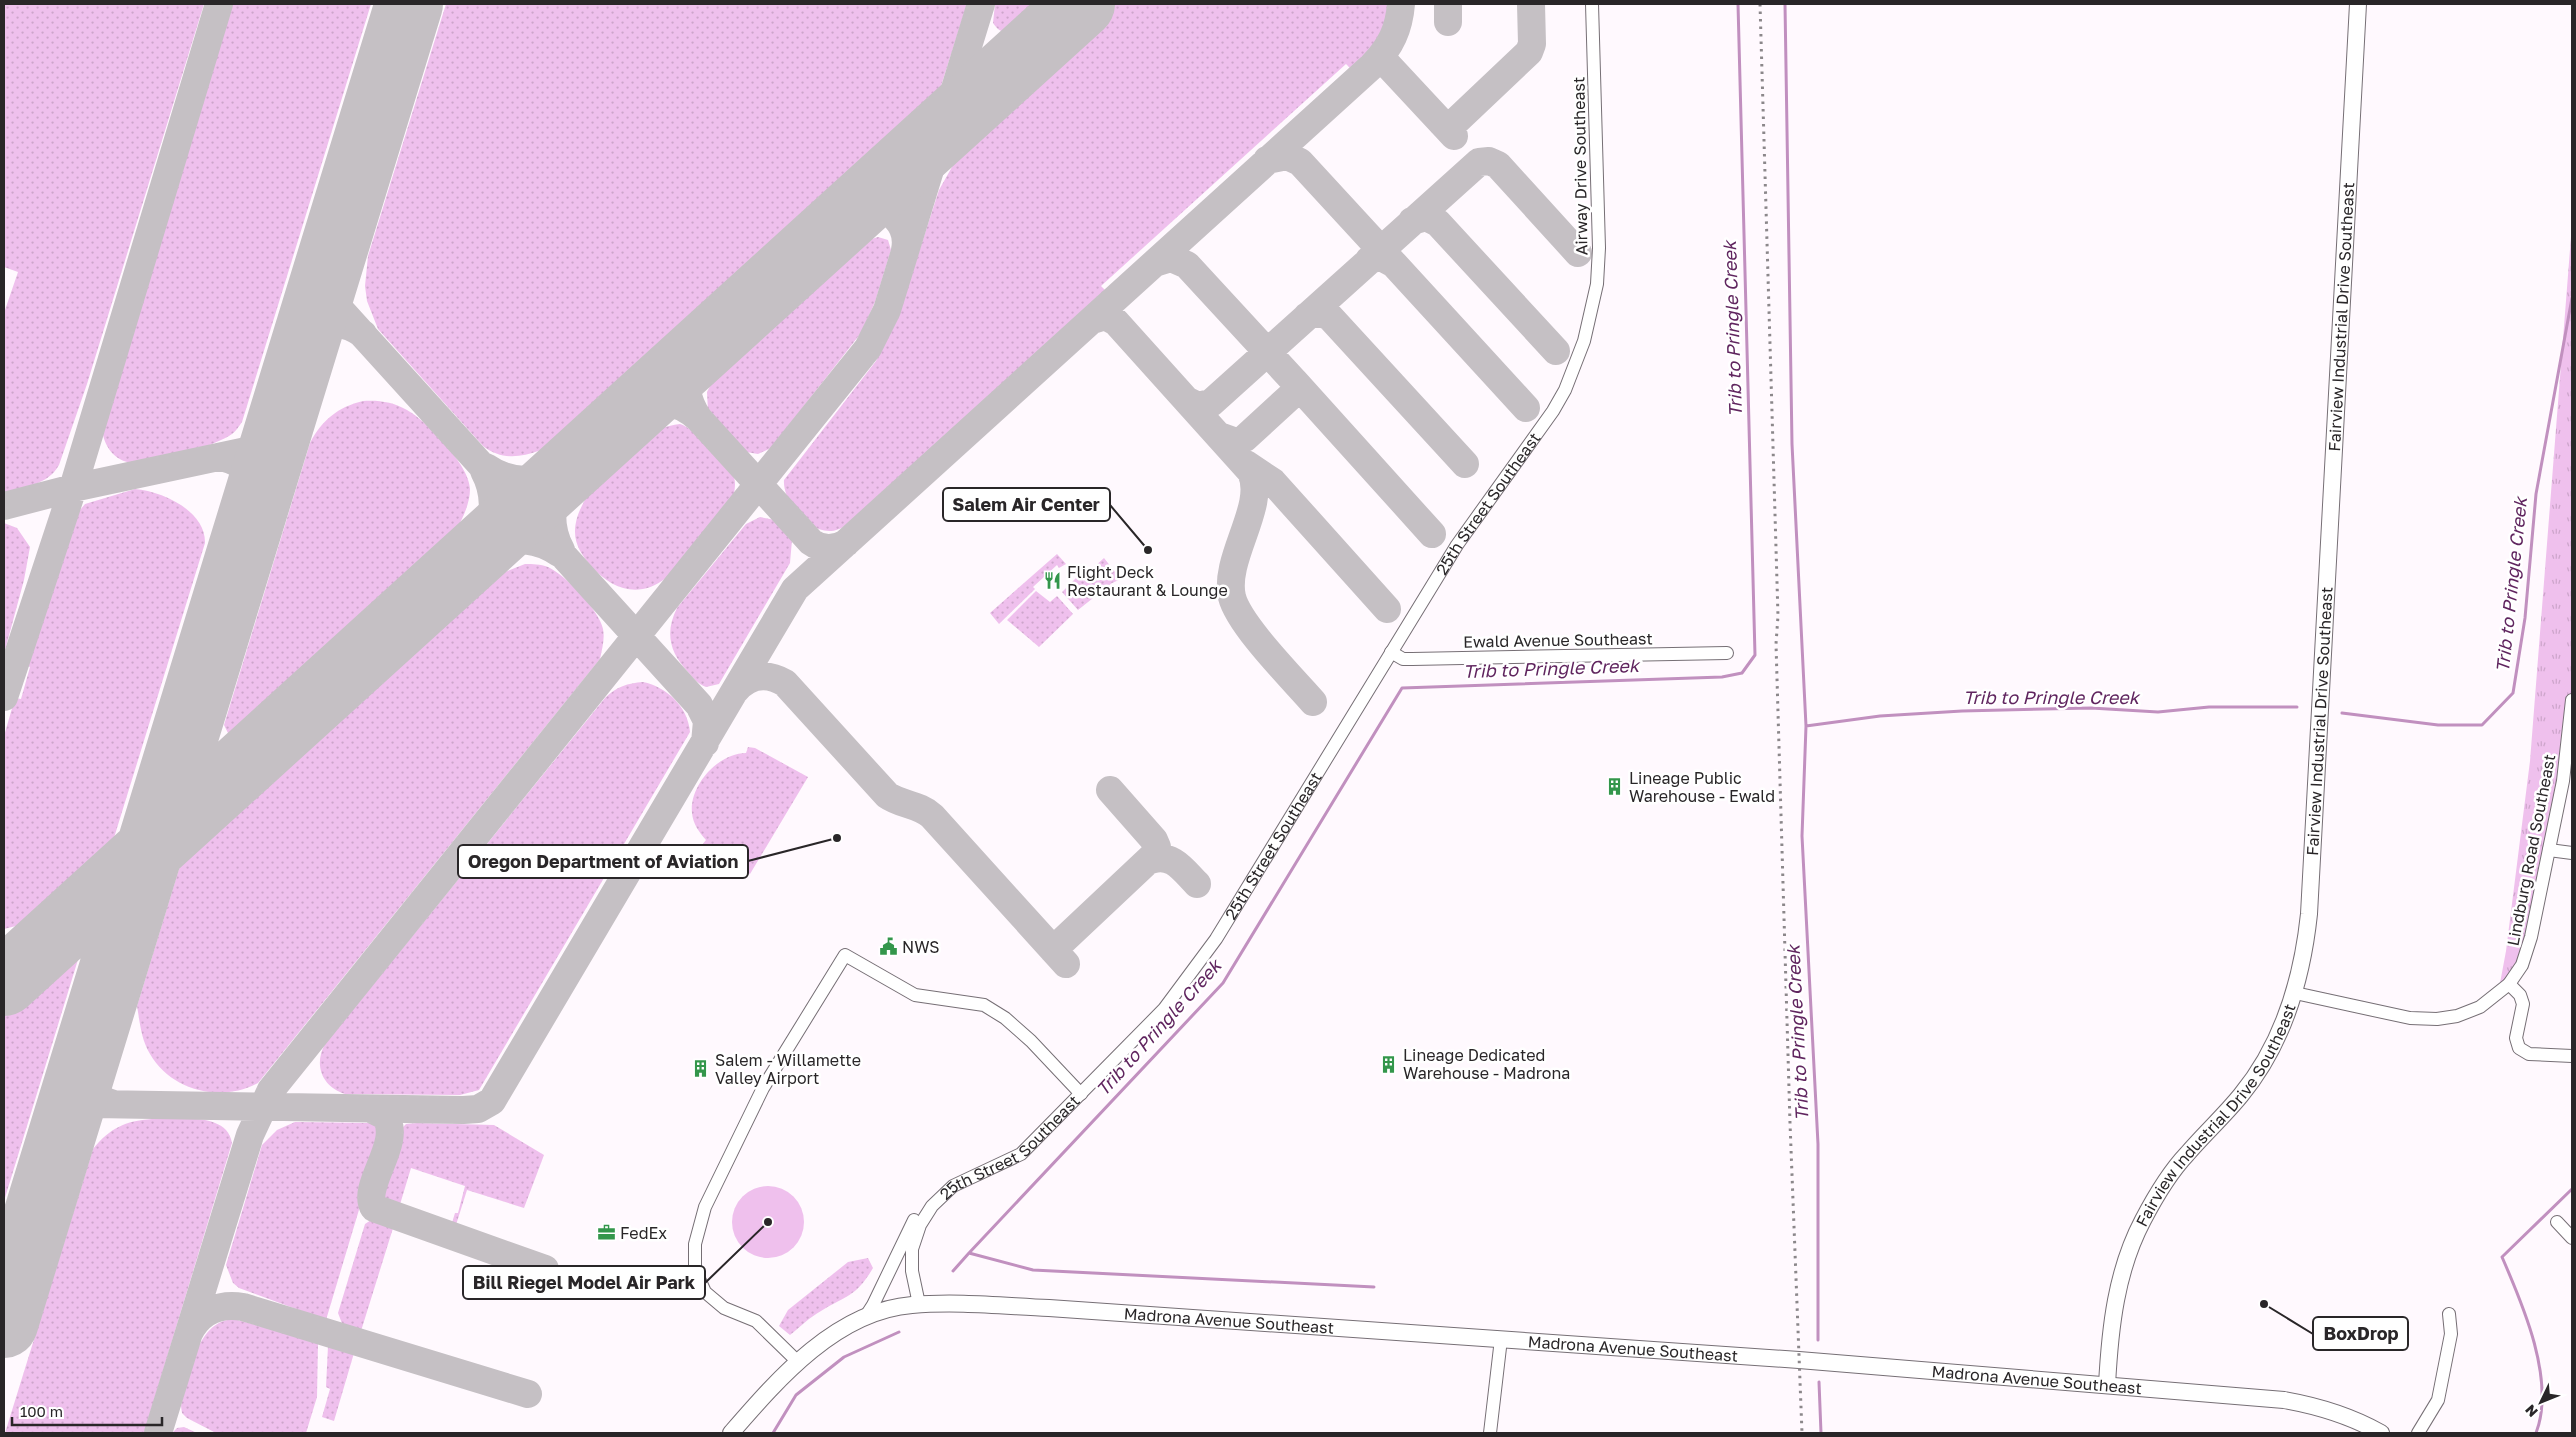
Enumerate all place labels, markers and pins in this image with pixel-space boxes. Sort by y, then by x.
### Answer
callout: Salem Air Center [943,488,1110,521]
place label: Flight Deck Restaurant & Lounge [1067,562,1228,600]
restaurant icon: Flight Deck Restaurant & Lounge [1043,571,1063,591]
place label: Lineage Public Warehouse - Ewald [1629,768,1775,806]
building icon: Lineage Public Warehouse - Ewald [1605,777,1625,797]
callout: Oregon Department of Aviation [458,845,748,878]
public building icon: NWS [878,937,898,957]
place label: NWS [902,937,940,957]
place label: Lineage Dedicated Warehouse - Madrona [1403,1045,1570,1083]
place label: Salem - Willamette Valley Airport [715,1050,861,1088]
building icon: Lineage Dedicated Warehouse - Madrona [1379,1054,1399,1074]
building icon: Salem - Willamette Valley Airport [691,1059,711,1079]
office icon: FedEx [596,1223,616,1243]
place label: FedEx [620,1223,667,1243]
callout: Bill Riegel Model Air Park [463,1266,705,1299]
callout: BoxDrop [2313,1317,2408,1350]

